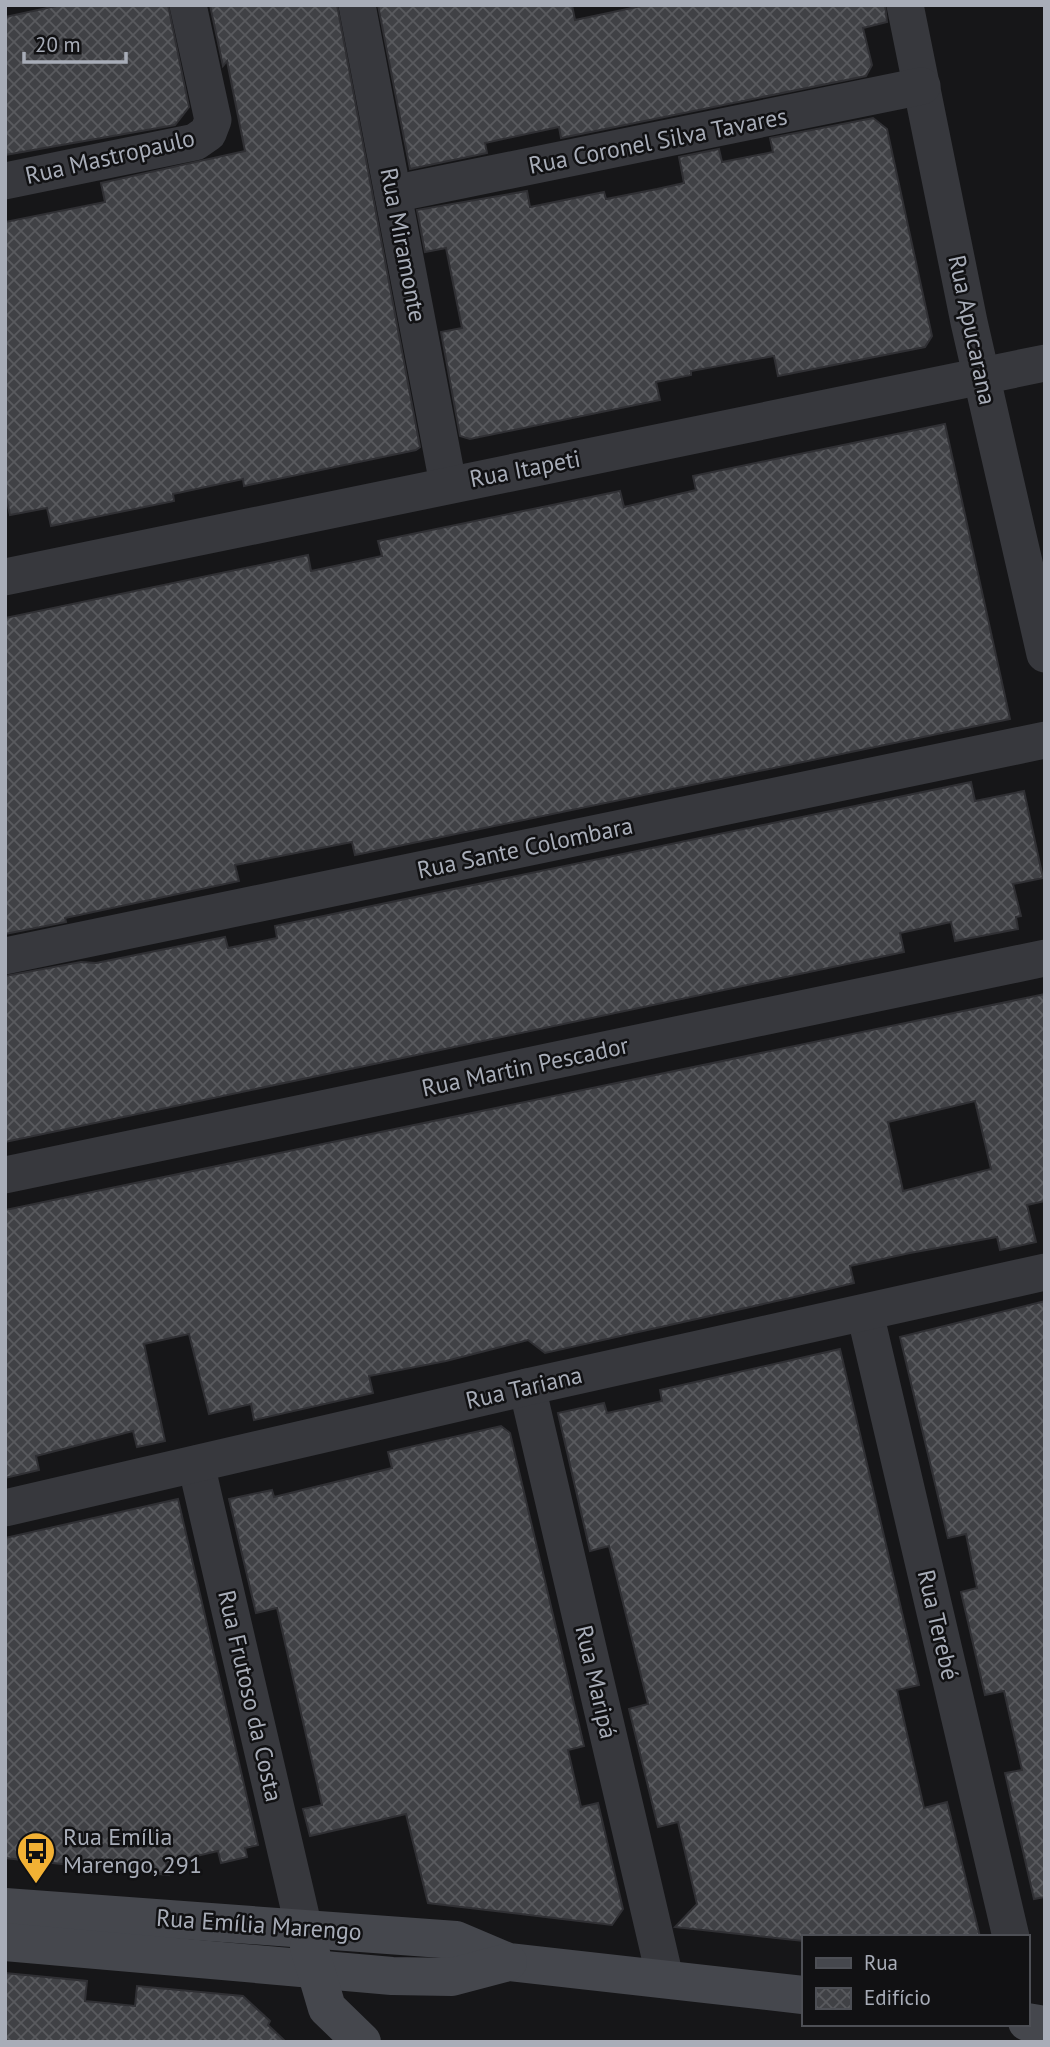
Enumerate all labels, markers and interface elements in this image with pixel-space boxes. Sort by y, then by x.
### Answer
scale bar [24,21,126,65]
text: 20 m [35,31,81,58]
street label: Rua Coronel Silva Tavares [526,100,790,181]
street label: Rua Mastropaulo [22,122,198,191]
street label: Rua Miramonte [373,165,434,325]
street label: Rua Apucarana [941,252,1003,408]
street label: Rua Itapeti [467,443,583,494]
street label: Rua Sante Colombara [414,810,636,885]
street label: Rua Martin Pescador [419,1029,631,1104]
street label: Rua Tariana [463,1359,585,1416]
street label: Rua Terebé [911,1567,966,1683]
street label: Rua Frutoso da Costa [211,1587,290,1805]
street label: Rua Maripá [568,1622,625,1742]
place label: Rua Emília Marengo, 291 [63,1821,202,1880]
bus stop icon: Rua Emília Marengo, 291 [15,1830,57,1885]
street label: Rua Emília Marengo [155,1902,363,1947]
legend [802,1935,1029,2026]
text: Rua [864,1949,898,1976]
text: Edifício [864,1984,931,2011]

